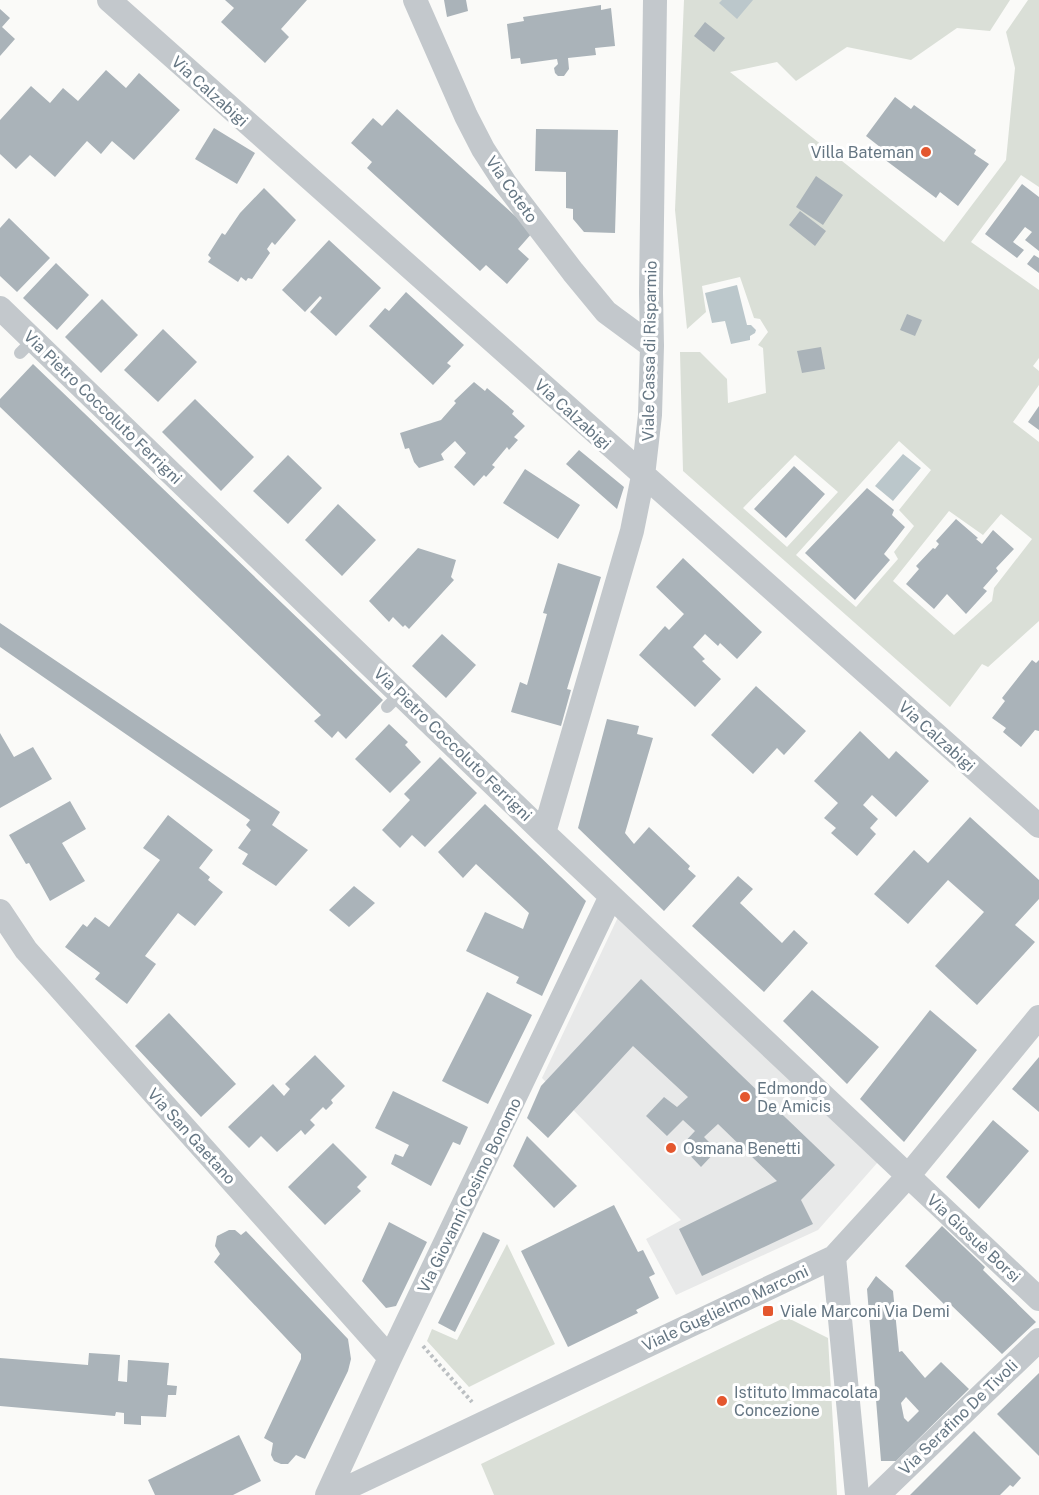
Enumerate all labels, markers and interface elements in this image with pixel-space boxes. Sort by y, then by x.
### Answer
street label: Via Calzabigi [168,52,252,131]
place label: Villa Bateman [811,143,914,162]
marker: Villa Bateman [919,145,933,159]
street label: Via Coteto [482,152,541,226]
street label: Viale Cassa di Risparmio [638,260,661,442]
street label: Via Pietro Coccoluto Ferrigni [20,327,186,488]
street label: Via Calzabigi [531,375,615,454]
street label: Via Pietro Coccoluto Ferrigni [370,664,536,825]
street label: Via Calzabigi [895,697,979,776]
place label: Edmondo De Amicis [757,1079,831,1116]
street label: Via San Gaetano [144,1084,240,1188]
marker: Edmondo De Amicis [738,1090,752,1104]
street label: Via Giovanni Cosimo Bonomo [414,1094,525,1296]
place label: Osmana Benetti [683,1139,801,1158]
marker: Osmana Benetti [664,1141,678,1155]
street label: Via Giosuè Borsi [923,1190,1024,1286]
street label: Viale Guglielmo Marconi [639,1262,811,1355]
place label: Viale Marconi Via Demi [780,1302,950,1321]
marker: Viale Marconi Via Demi [761,1304,775,1318]
street label: Via Serafino De Tivoli [895,1356,1022,1479]
place label: Istituto Immacolata Concezione [734,1383,878,1420]
marker: Istituto Immacolata Concezione [715,1394,729,1408]

